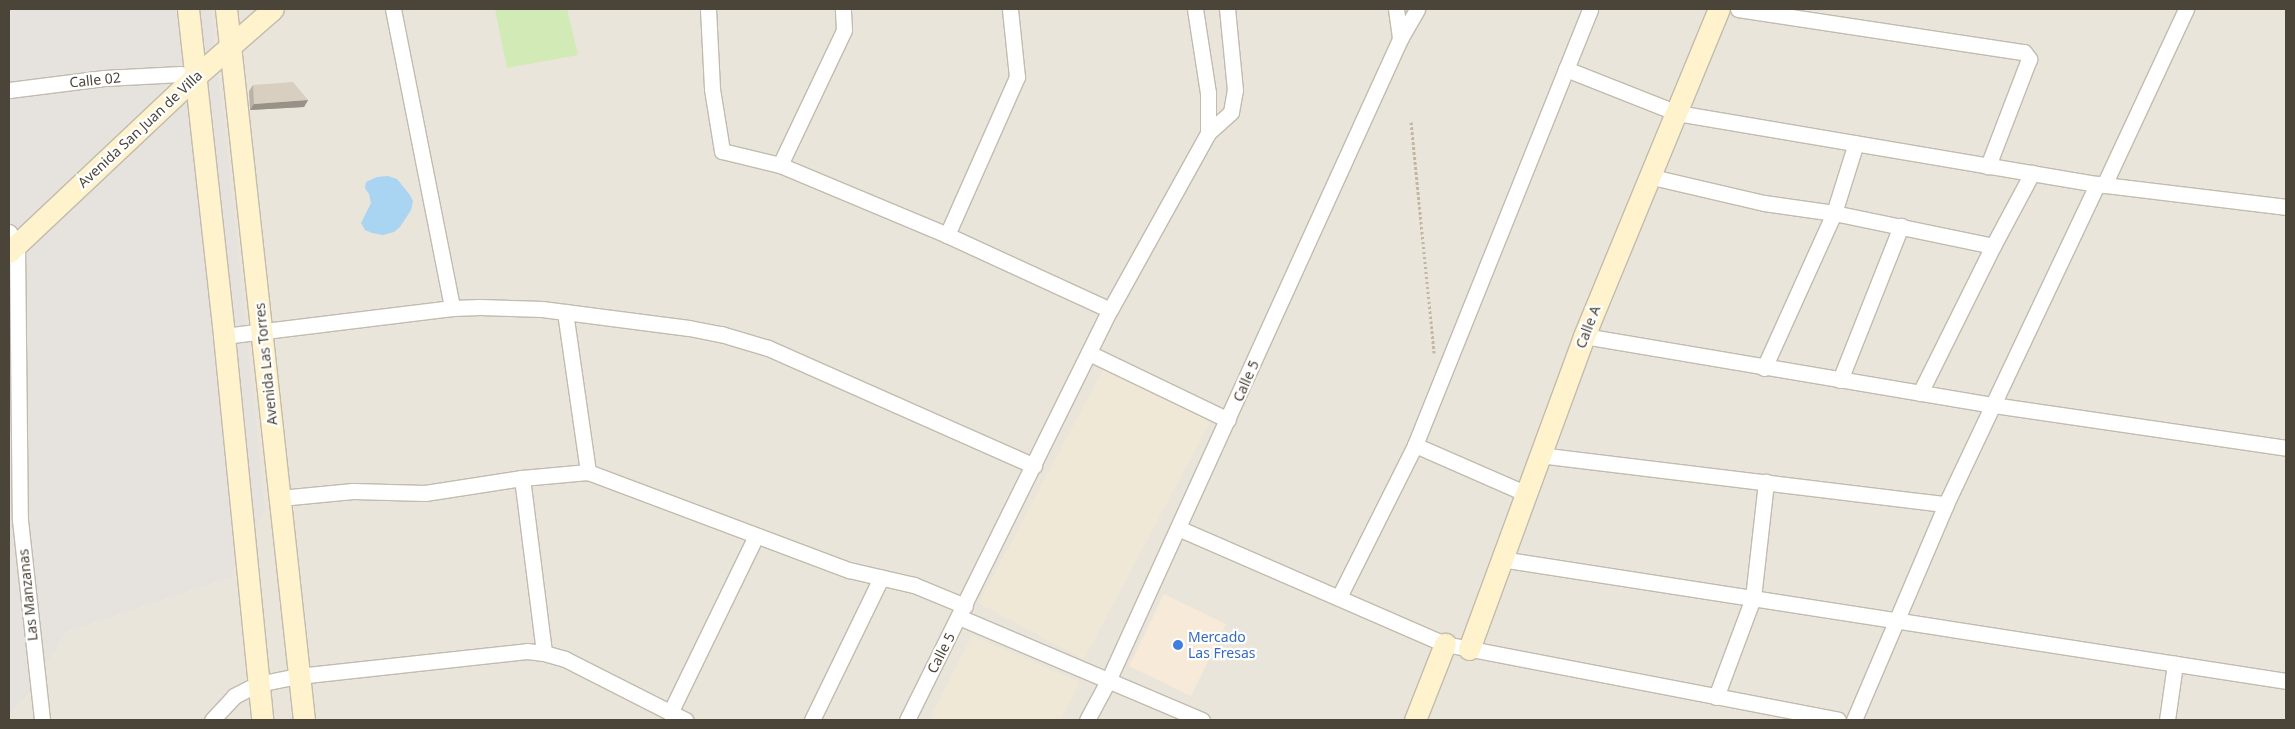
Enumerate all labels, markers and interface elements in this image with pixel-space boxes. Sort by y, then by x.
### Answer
street label: Avenida San Juan de Villa [74,67,206,191]
street label: Calle 02 [69,69,121,91]
street label: Avenida Las Torres [251,302,281,426]
street label: Calle A [1572,303,1604,351]
street label: Calle 5 [1229,358,1263,404]
street label: Las Manzanas [15,548,41,642]
place label: Mercado Las Fresas [1188,629,1255,662]
street label: Calle 5 [924,630,958,676]
marker: Mercado Las Fresas [1172,639,1184,651]

